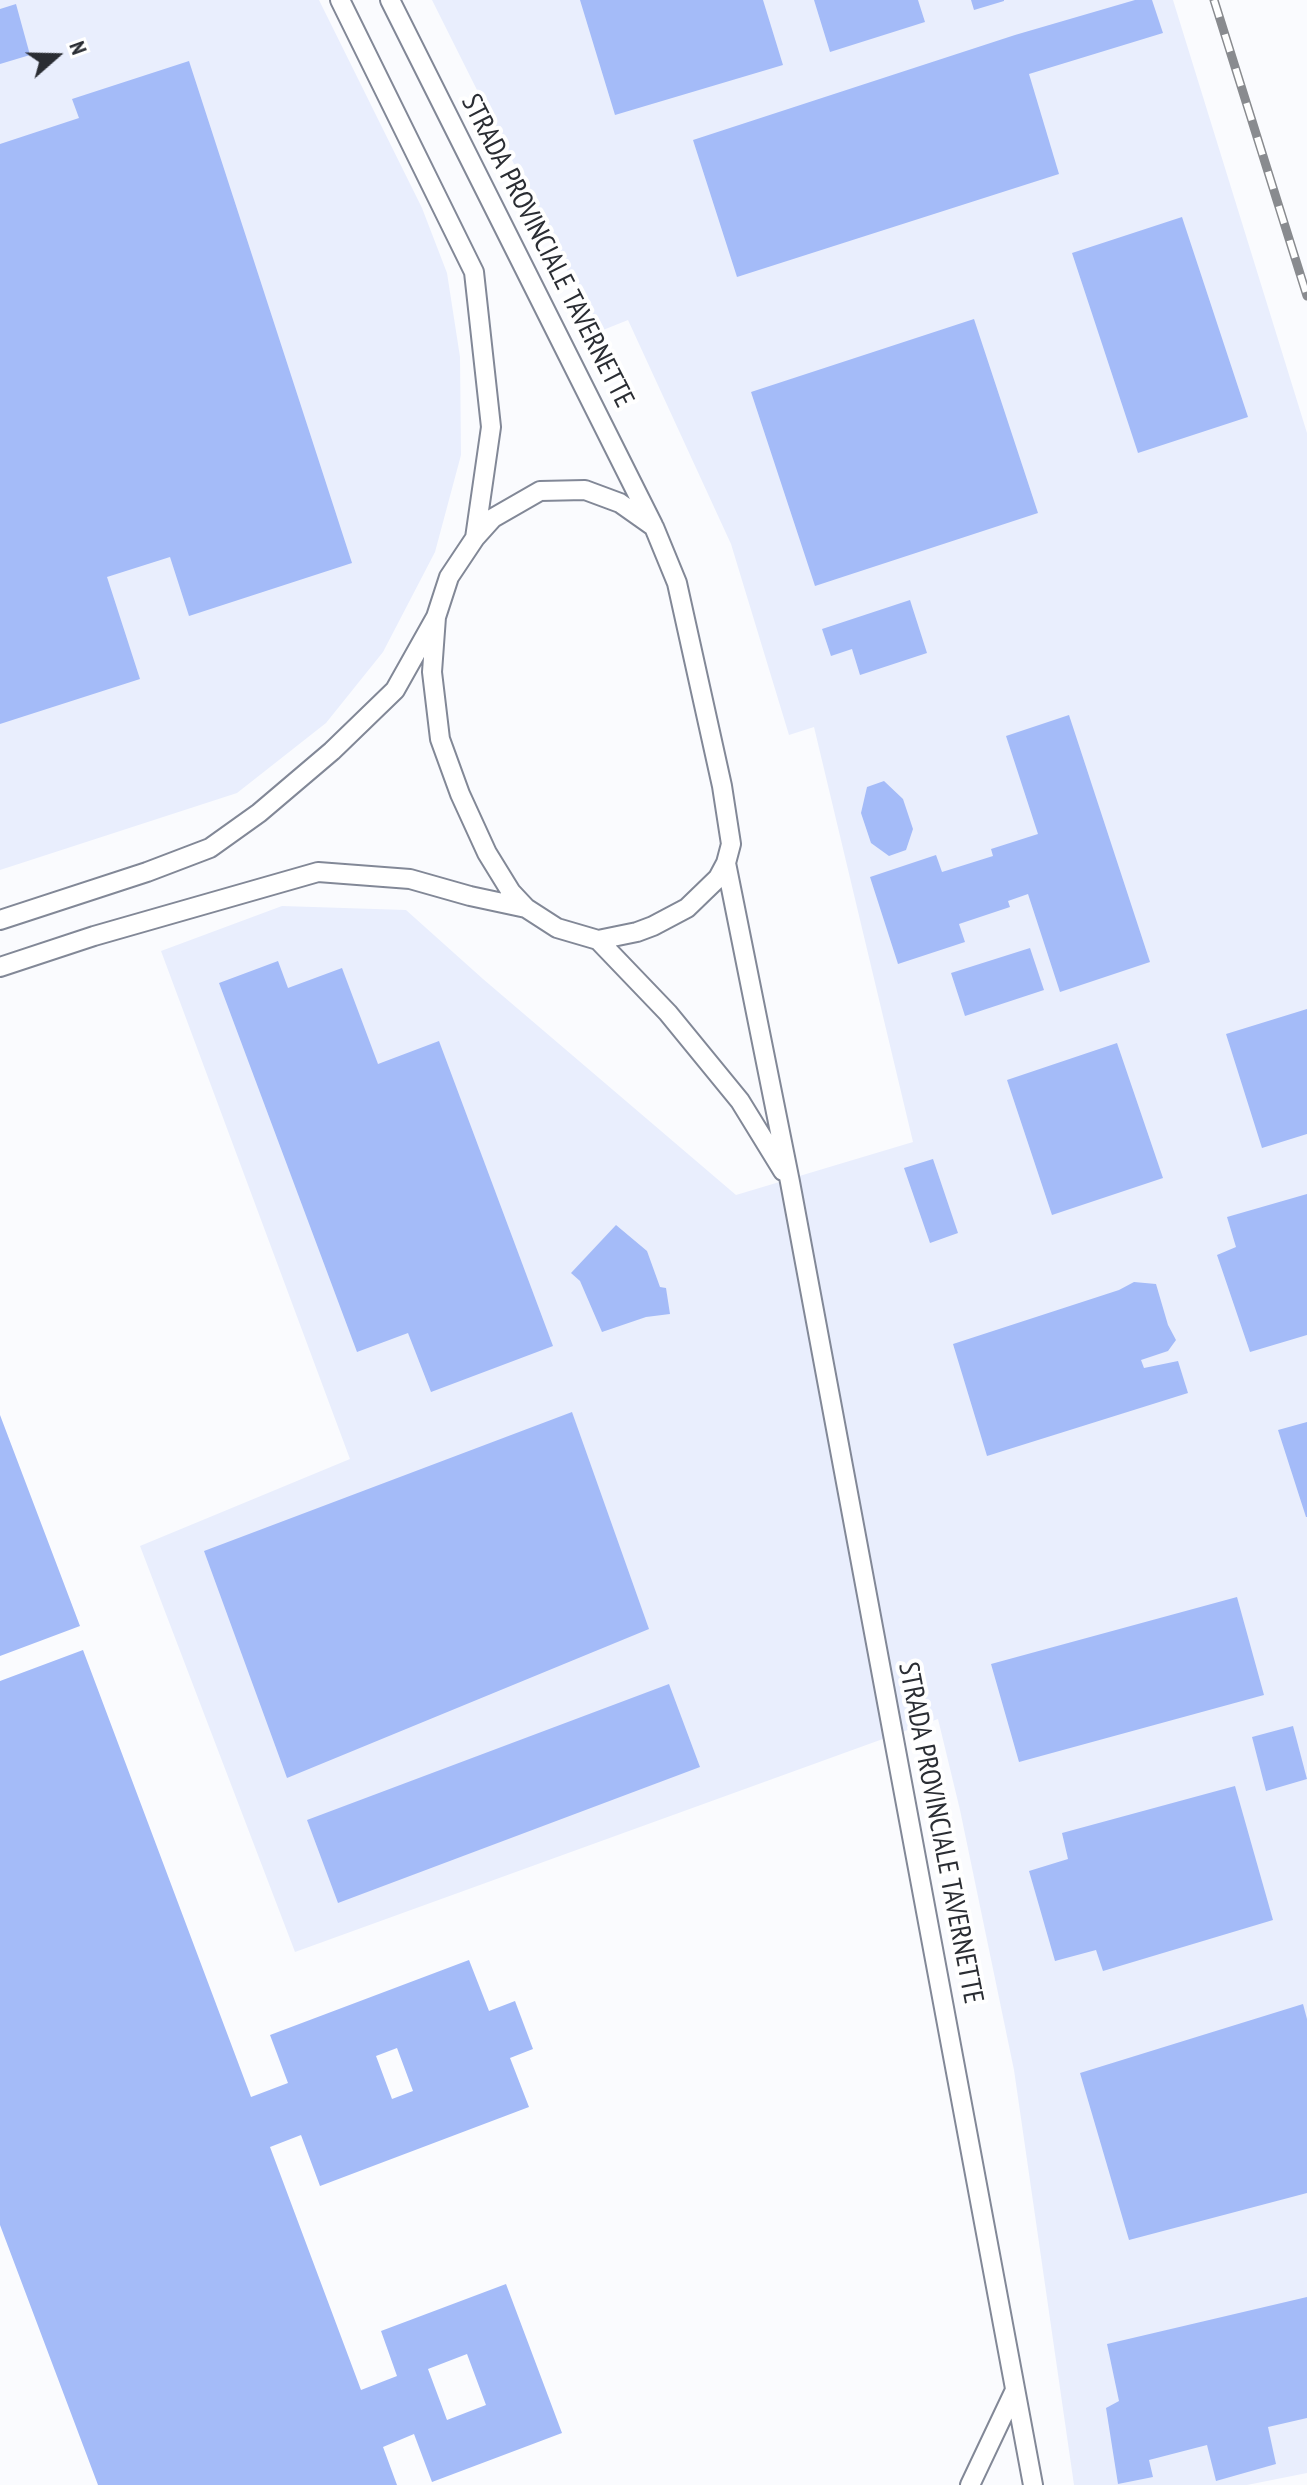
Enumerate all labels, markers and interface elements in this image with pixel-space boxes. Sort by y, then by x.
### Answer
north arrow [16,16,96,96]
text: N [63,37,94,58]
street label: STRADA PROVINCIALE TAVERNETTE [453,89,641,413]
street label: STRADA PROVINCIALE TAVERNETTE [890,1660,990,2006]

